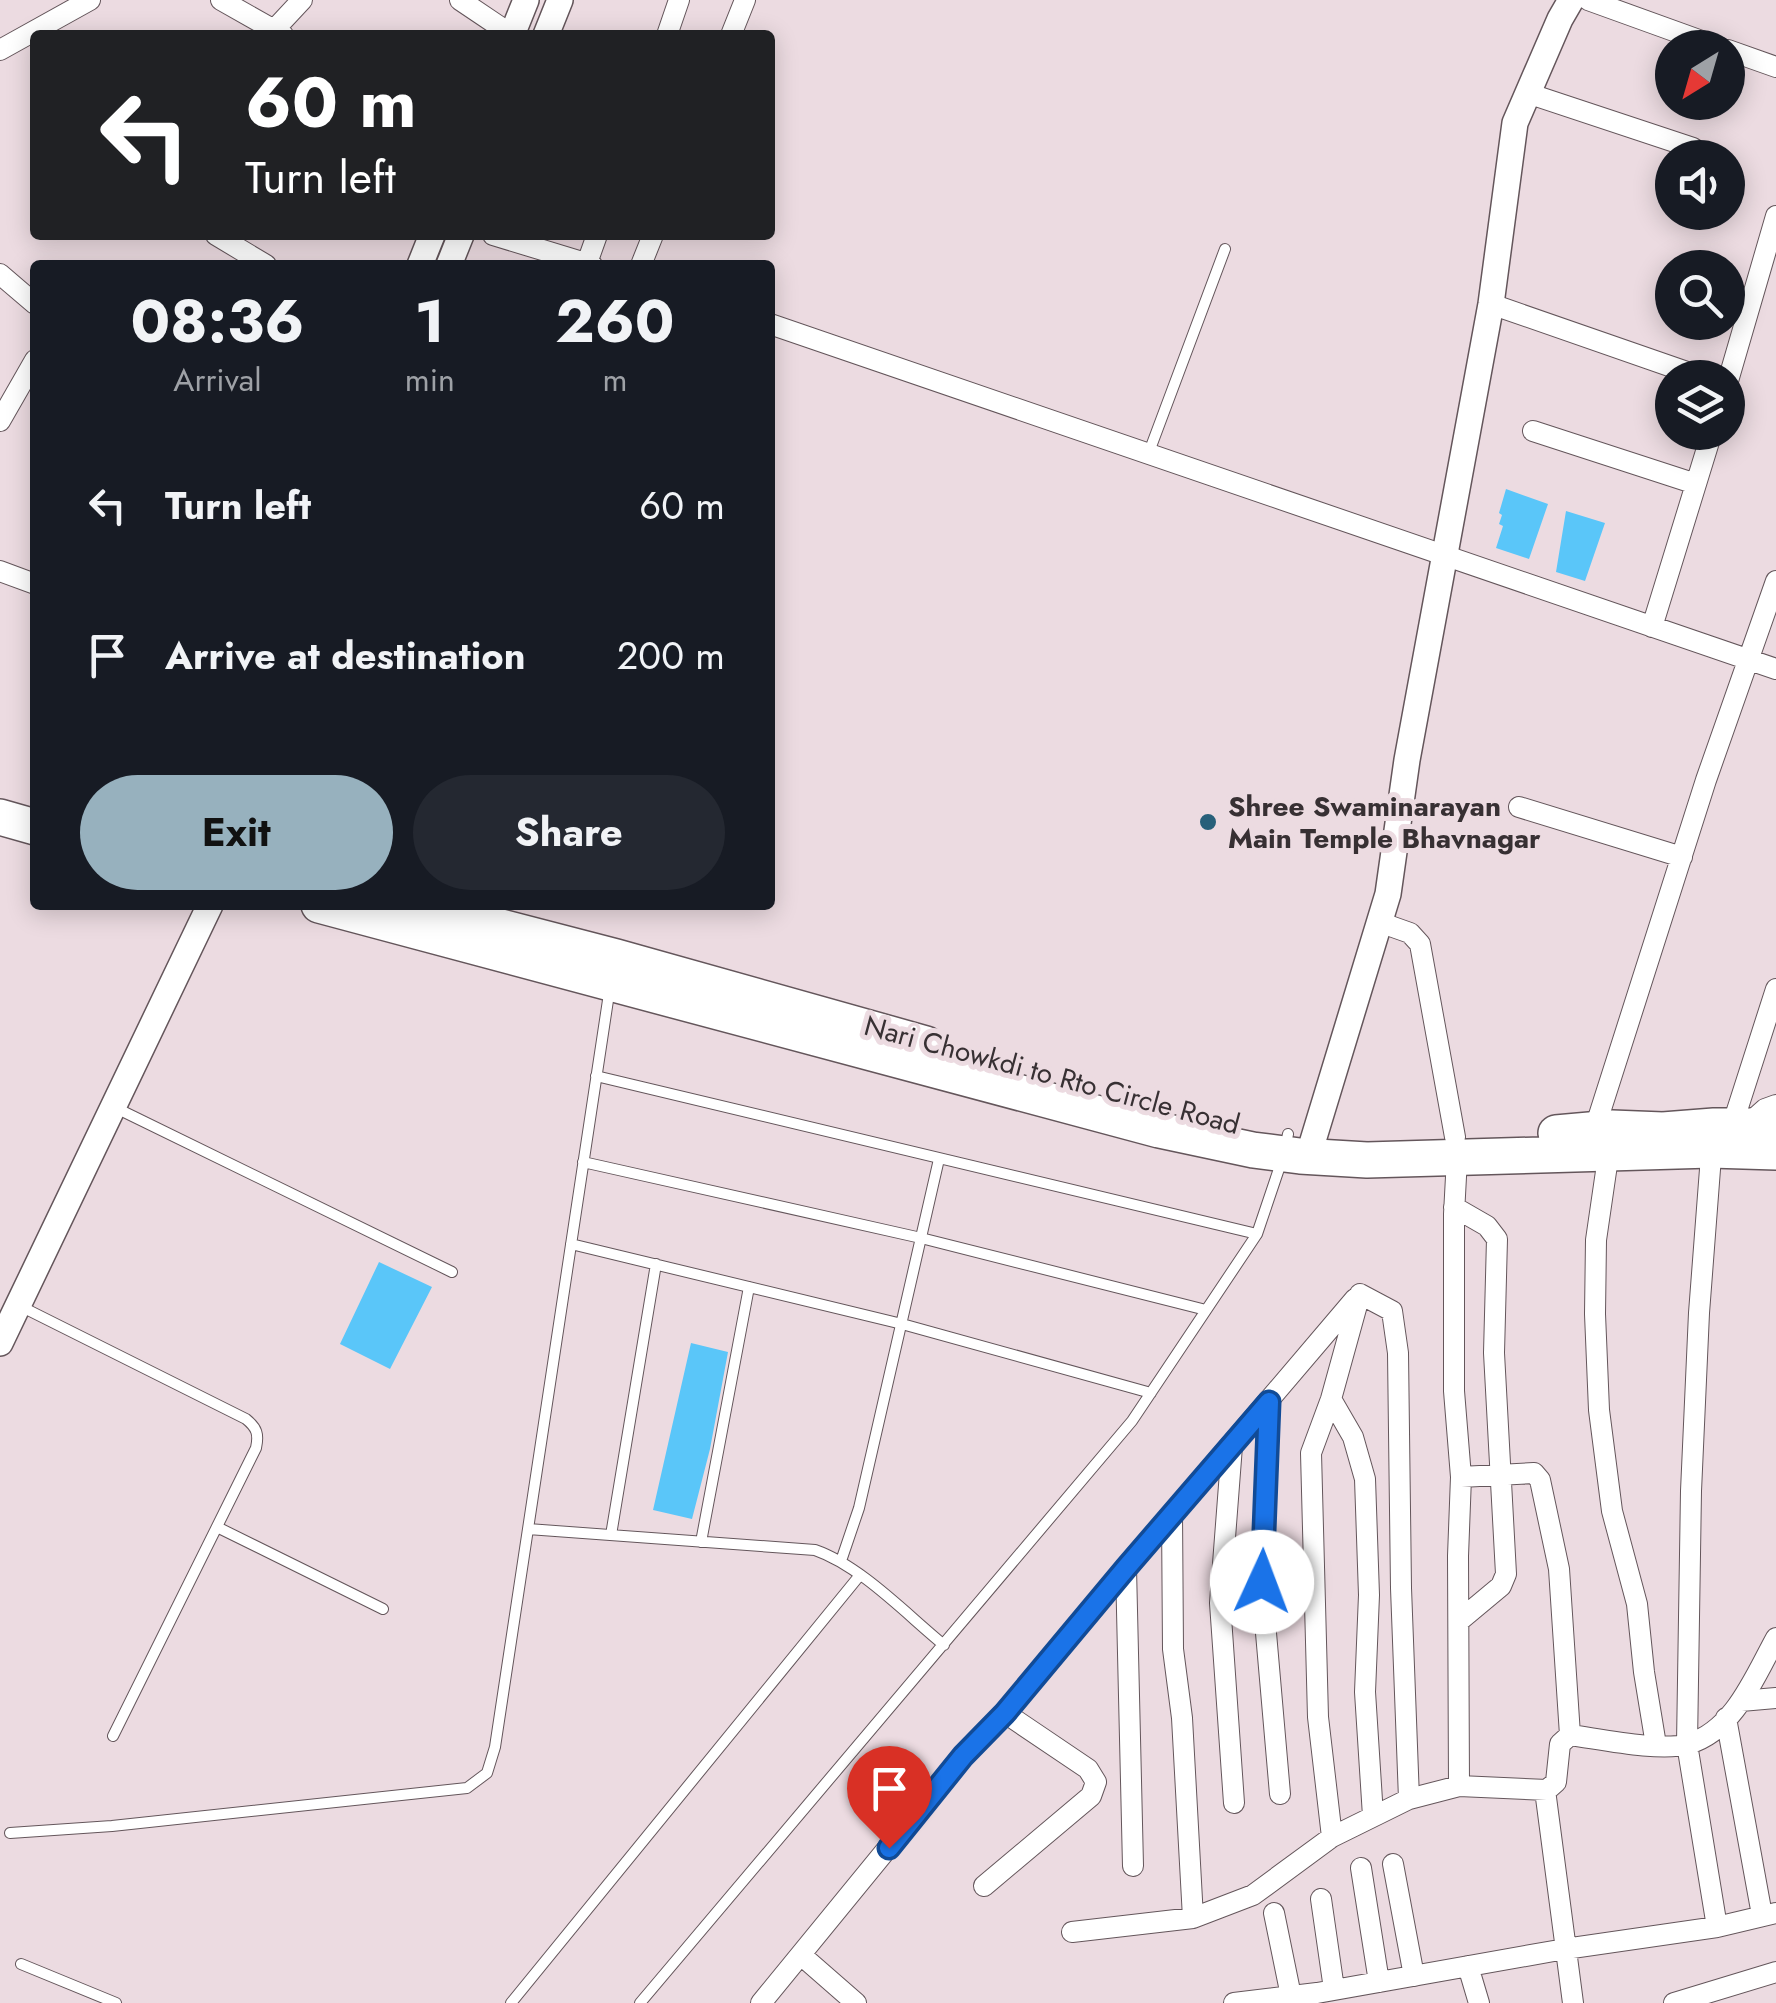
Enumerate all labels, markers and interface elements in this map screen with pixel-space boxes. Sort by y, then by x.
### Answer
north arrow [1655,30,1745,120]
map controls [1655,30,1745,450]
text: 60 m [245,52,417,153]
icon: left [80,70,210,200]
button: sound [1655,140,1745,230]
text: Turn left [245,145,396,210]
button: search [1655,250,1745,340]
text: 08:36 [130,278,304,365]
text: 1 [415,278,445,365]
text: 260 [555,278,675,365]
text: Arrival [173,357,262,403]
text: min [405,357,455,403]
text: m [602,357,627,403]
button: layers [1655,360,1745,450]
icon: left [80,478,135,533]
text: Turn left [165,478,311,533]
text: 60 m [639,478,725,533]
icon: arrive [80,628,135,683]
text: Arrive at destination [165,628,526,683]
text: 200 m [617,628,725,683]
button: Exit [80,775,393,890]
button: Share [413,775,725,890]
place label: Shree Swaminarayan Main Temple Bhavnagar [1228,786,1541,859]
marker: Shree Swaminarayan Main Temple Bhavnagar [1197,811,1219,833]
street label: Nari Chowkdi to Rto Circle Road [860,1005,1244,1145]
position arrow [1210,1530,1314,1634]
pin [847,1746,932,1849]
icon: arrive [862,1761,917,1816]

